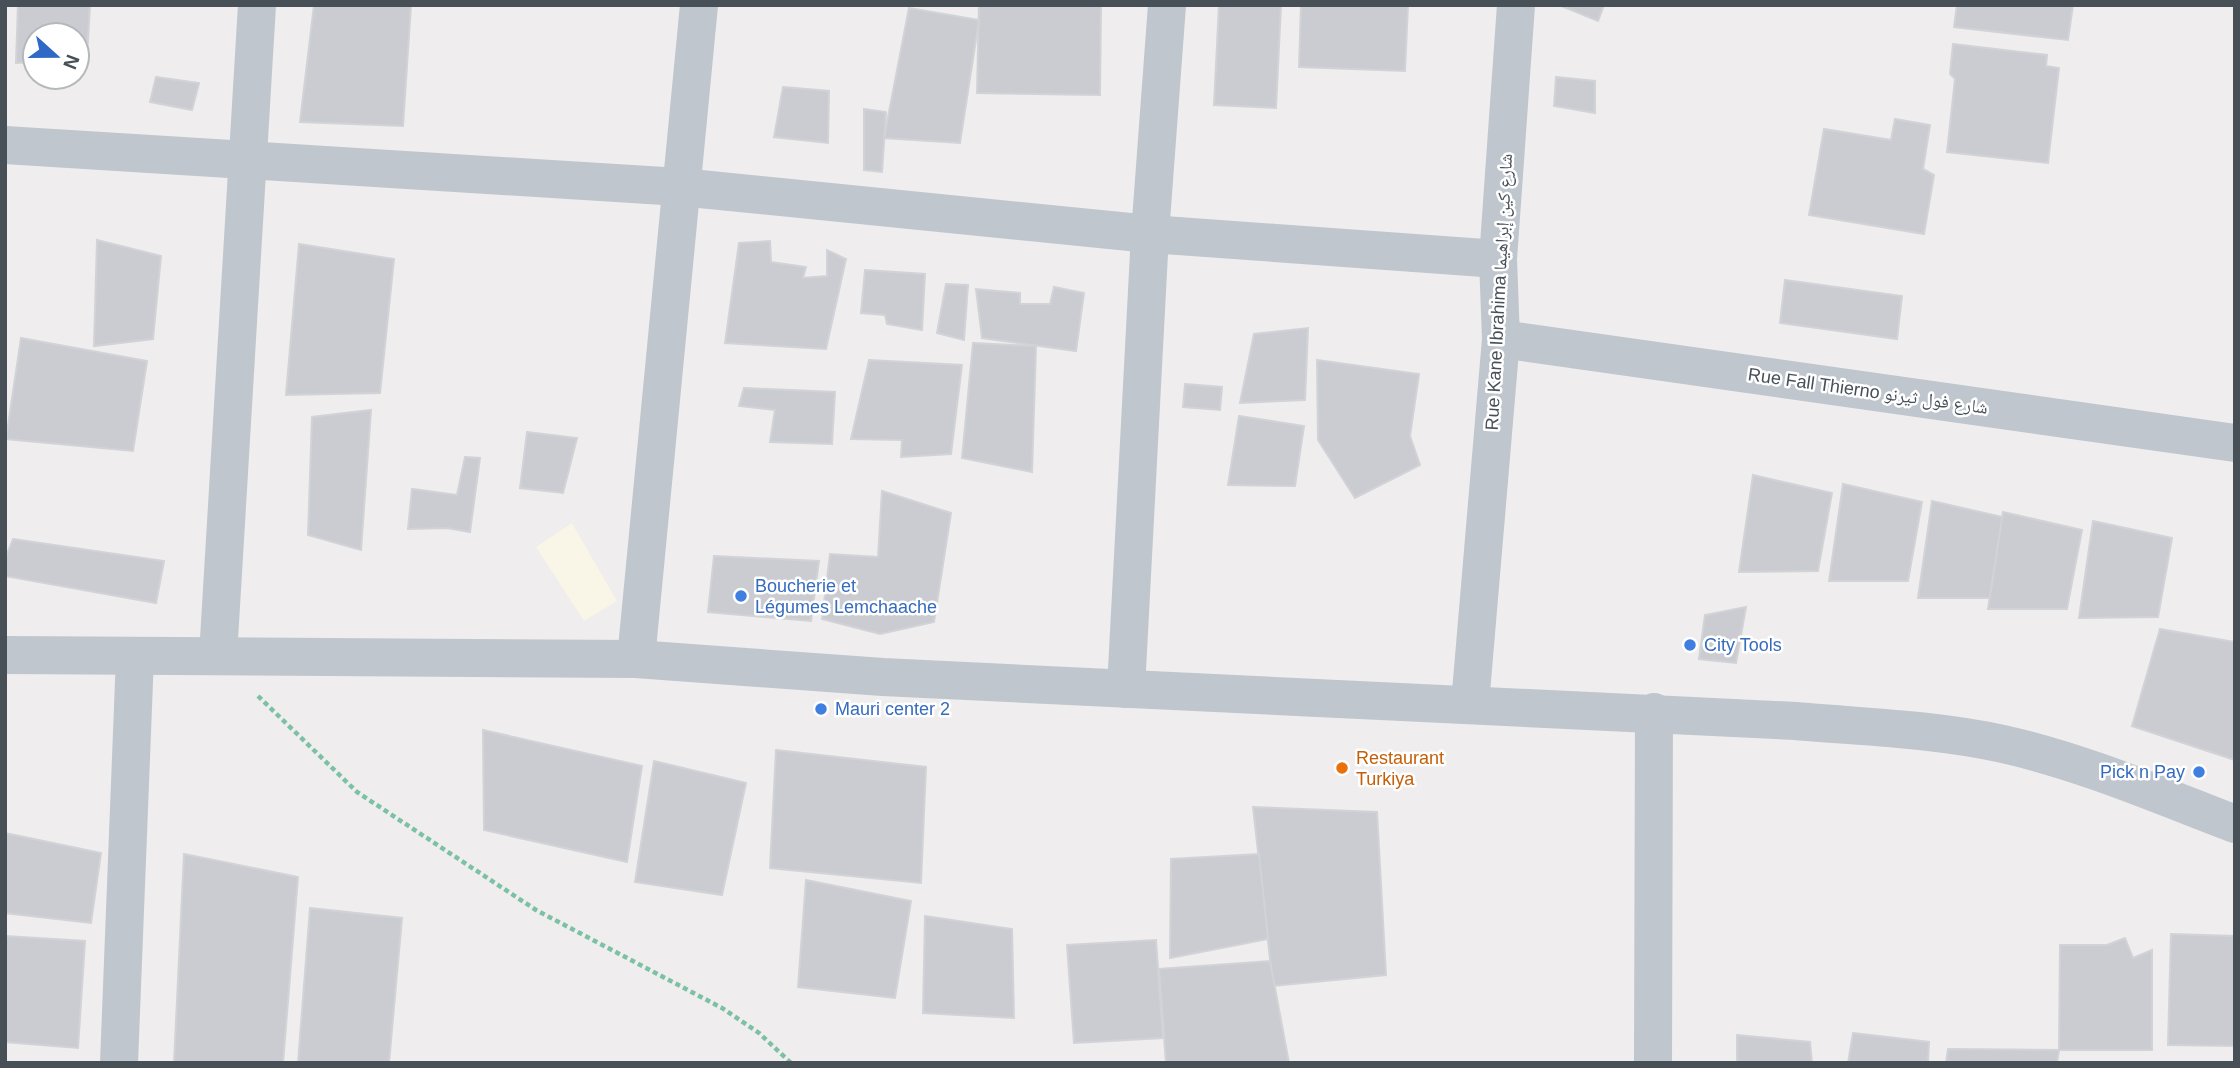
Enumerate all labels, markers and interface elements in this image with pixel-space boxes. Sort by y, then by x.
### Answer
north arrow [21,21,91,91]
text: N [59,52,84,72]
street label: Rue Kane Ibrahima شارع كين إبراهيما [1482,153,1518,431]
street label: Rue Fall Thierno شارع فول ثيرنو [1747,364,1989,419]
place label: Boucherie et Légumes Lemchaache [755,576,937,617]
marker: Boucherie et Légumes Lemchaache [733,588,749,604]
place label: City Tools [1704,635,1782,655]
marker: City Tools [1682,637,1698,653]
place label: Mauri center 2 [835,699,950,719]
marker: Mauri center 2 [813,701,829,717]
place label: Restaurant Turkiya [1356,748,1444,789]
marker: Restaurant Turkiya [1334,760,1350,776]
place label: Pick n Pay [2100,762,2185,782]
marker: Pick n Pay [2191,764,2207,780]

